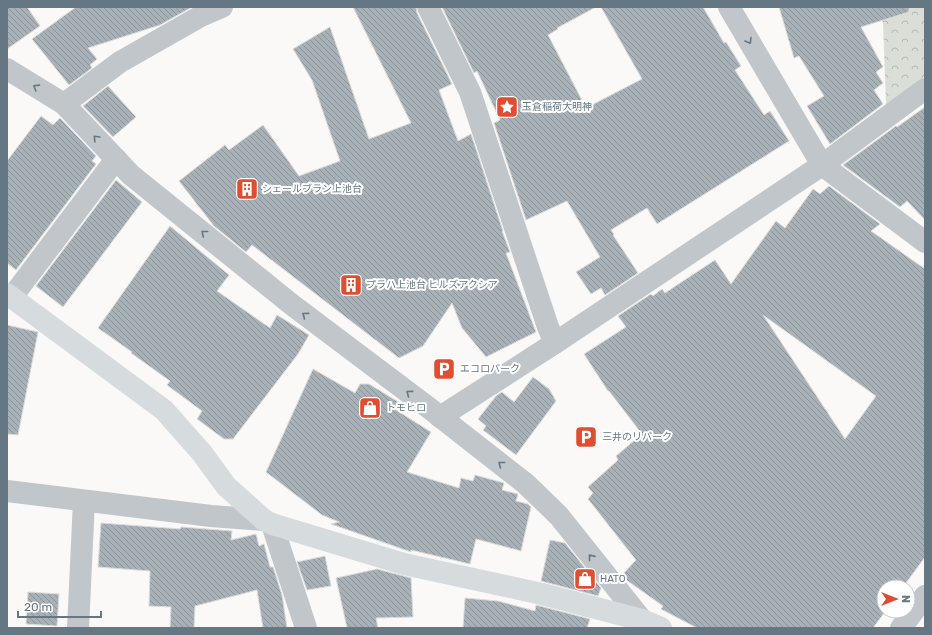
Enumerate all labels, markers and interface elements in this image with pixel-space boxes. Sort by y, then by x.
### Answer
one-way arrow [744,37,751,44]
one-way arrow [33,84,40,91]
place icon: 玉倉稲荷大明神 [494,94,520,120]
place label: 玉倉稲荷大明神 [522,101,592,113]
one-way arrow [94,135,101,143]
building icon: シェールブラン上池台 [234,176,260,202]
place label: シェールブラン上池台 [262,183,362,195]
one-way arrow [202,231,209,238]
building icon: プラハ上池台 ヒルズアクシア [338,272,364,298]
place label: プラハ上池台 ヒルズアクシア [366,279,498,291]
one-way arrow [303,313,310,320]
parking icon: エコロパーク [431,356,457,382]
place label: エコロパーク [460,363,520,375]
one-way arrow [407,391,414,398]
shop icon: トモヒロ [357,395,383,421]
place label: トモヒロ [386,402,426,414]
parking icon: 三井のリパーク [573,424,599,450]
place label: 三井のリパーク [602,431,672,443]
one-way arrow [499,462,506,469]
one-way arrow [589,554,596,561]
shop icon: HATO [572,566,598,592]
place label: HATO [600,573,626,585]
north arrow [876,579,916,619]
scale bar [18,593,101,619]
text: N [899,595,912,603]
text: 20 m [24,600,52,614]

